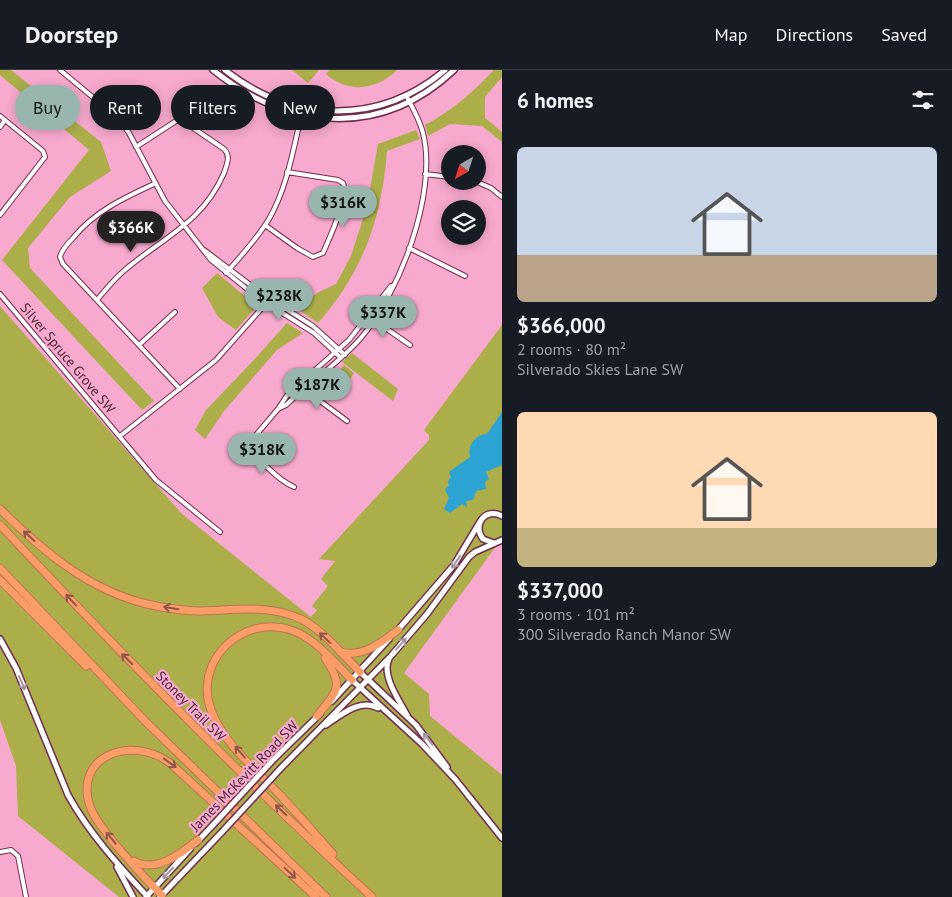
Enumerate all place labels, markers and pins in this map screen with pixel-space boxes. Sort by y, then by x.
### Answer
pin: $316K [308,186,378,228]
pin: $366K [96,210,166,253]
pin: $238K [244,278,314,321]
pin: $337K [348,296,418,338]
pin: $187K [282,368,352,410]
pin: $318K [227,432,297,475]

